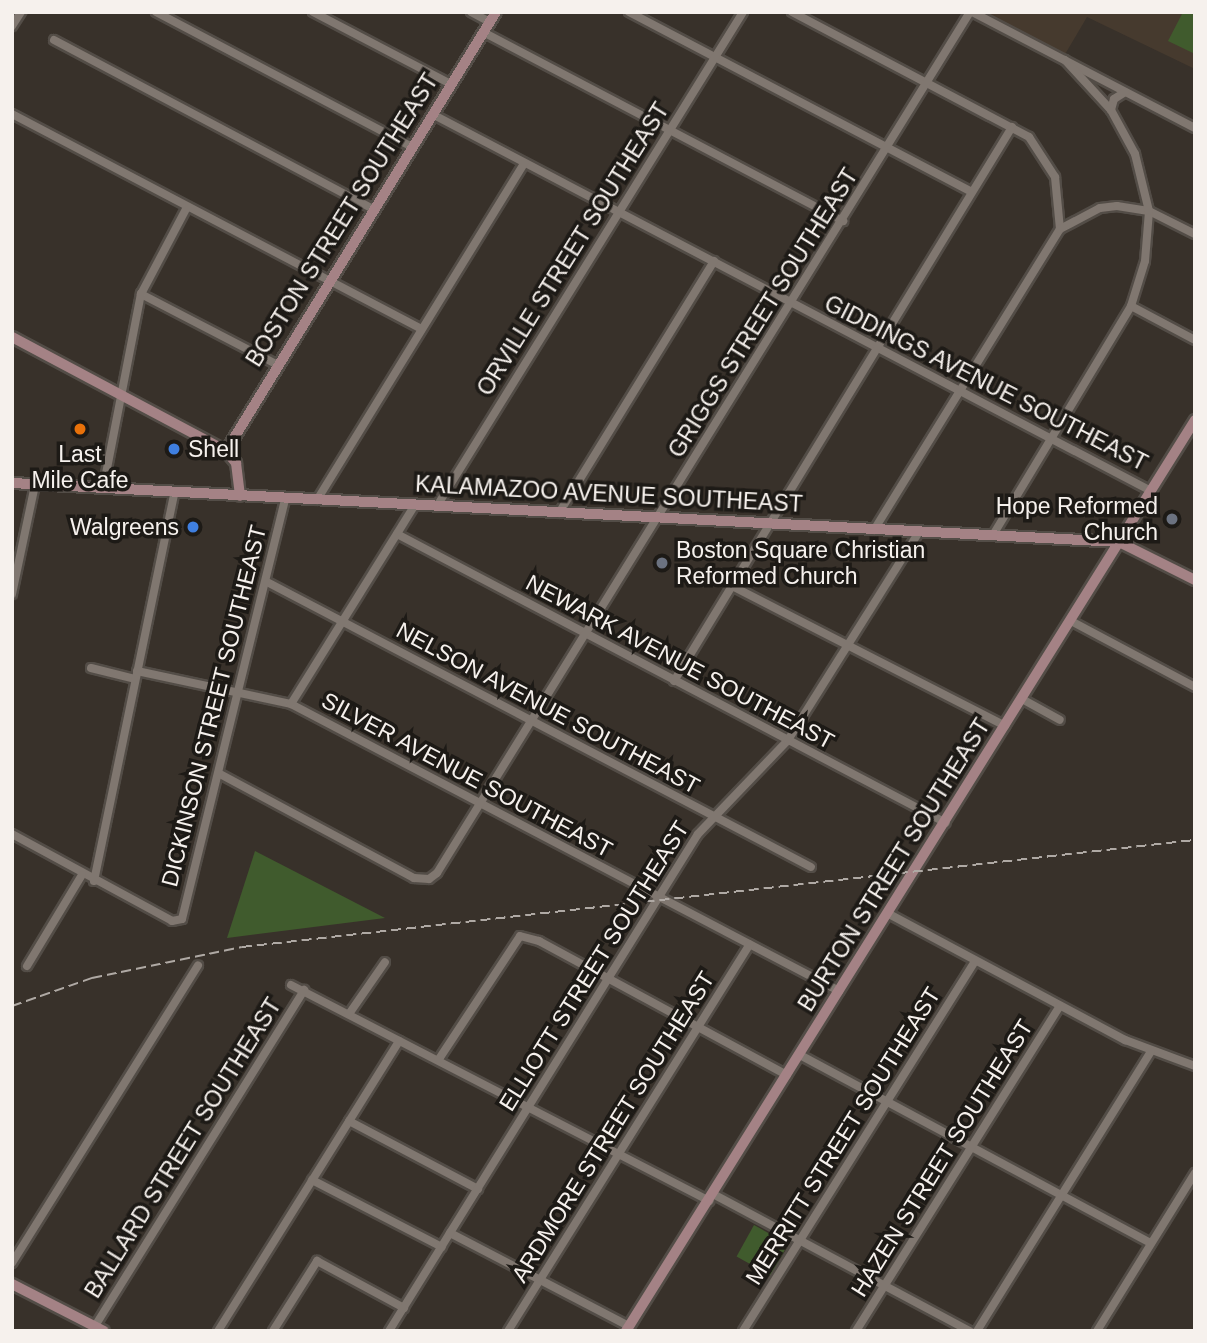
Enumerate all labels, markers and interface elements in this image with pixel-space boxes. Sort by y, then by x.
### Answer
street label: BOSTON STREET SOUTHEAST [240,68,444,372]
street label: ORVILLE STREET SOUTHEAST [471,97,675,401]
street label: GRIGGS STREET SOUTHEAST [662,163,864,463]
street label: GIDDINGS AVENUE SOUTHEAST [819,289,1153,477]
marker: Last Mile Cafe [72,421,88,437]
place label: Shell [188,435,239,463]
place label: Last Mile Cafe [31,440,129,494]
marker: Shell [166,441,182,457]
street label: KALAMAZOO AVENUE SOUTHEAST [414,470,804,518]
place label: Hope Reformed Church [996,492,1158,546]
marker: Hope Reformed Church [1164,511,1180,527]
place label: Walgreens [70,513,179,541]
marker: Walgreens [185,519,201,535]
street label: DICKINSON STREET SOUTHEAST [156,522,272,890]
place label: Boston Square Christian Reformed Church [676,536,925,590]
marker: Boston Square Christian Reformed Church [654,555,670,571]
street label: NEWARK AVENUE SOUTHEAST [521,569,839,755]
street label: NELSON AVENUE SOUTHEAST [391,616,705,800]
street label: SILVER AVENUE SOUTHEAST [316,686,618,864]
street label: BURTON STREET SOUTHEAST [792,713,996,1017]
street label: ELLIOTT STREET SOUTHEAST [493,816,695,1116]
street label: ARDMORE STREET SOUTHEAST [505,966,721,1288]
street label: MERRITT STREET SOUTHEAST [740,982,946,1290]
street label: BALLARD STREET SOUTHEAST [79,993,287,1303]
street label: HAZEN STREET SOUTHEAST [845,1014,1039,1302]

